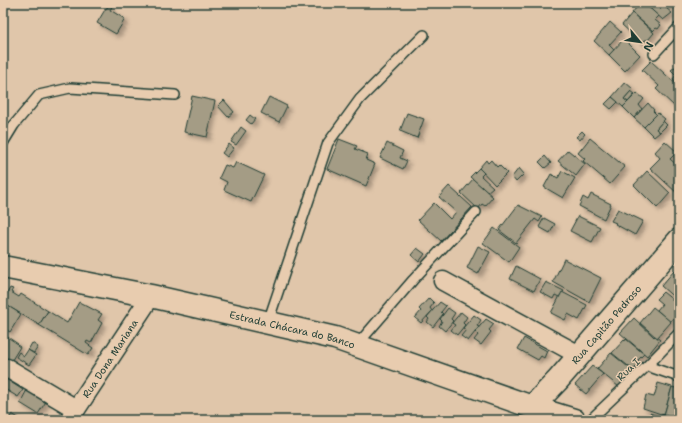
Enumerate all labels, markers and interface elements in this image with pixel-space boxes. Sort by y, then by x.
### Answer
north arrow [620,22,660,62]
text: N [639,39,657,54]
street label: Rua Capitão Pedroso [569,282,644,367]
street label: Estrada Chácara do Banco [228,308,357,352]
street label: Rua Dona Mariana [80,316,141,400]
street label: Rua I [614,355,643,384]

